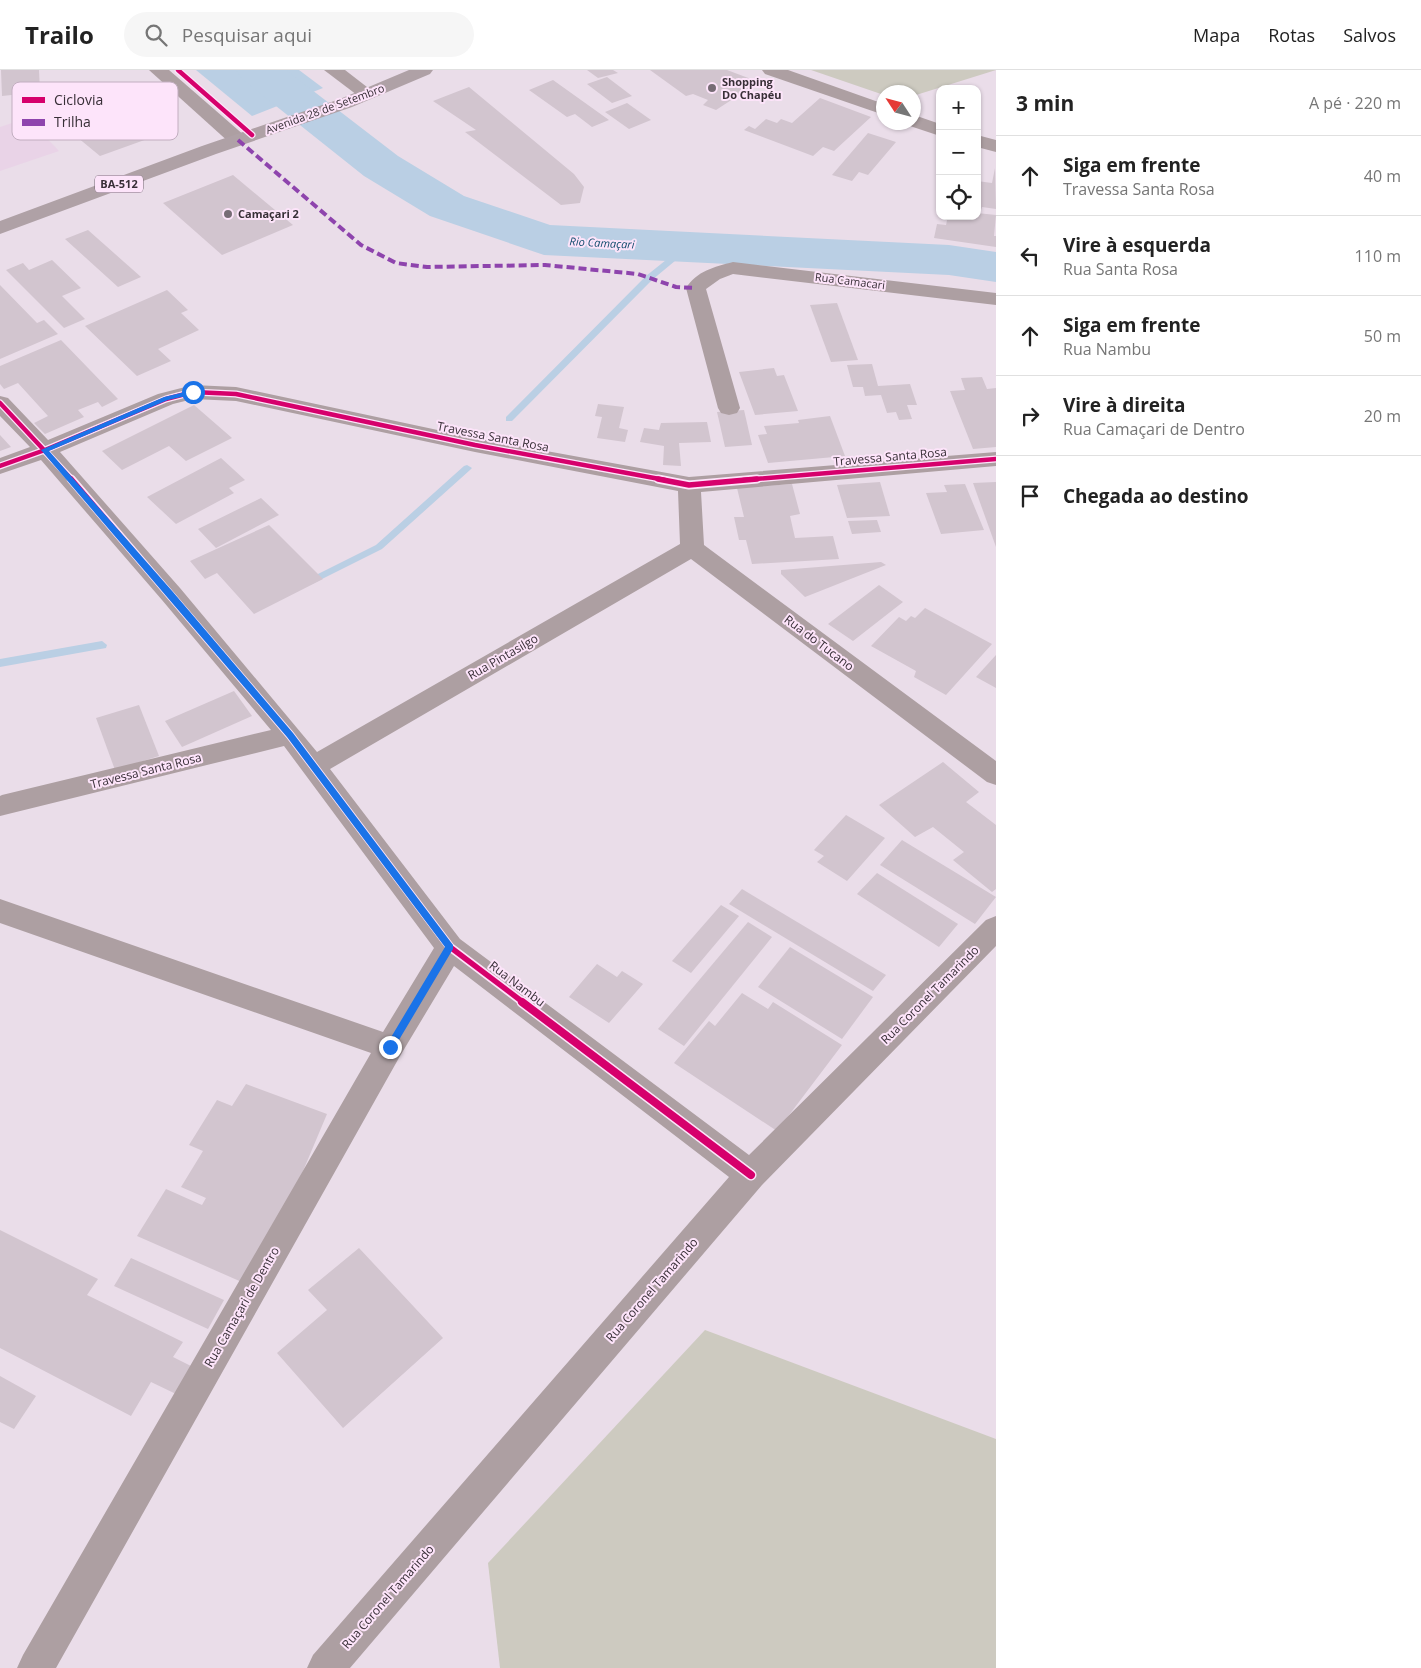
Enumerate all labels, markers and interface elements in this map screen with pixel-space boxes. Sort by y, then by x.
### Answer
search box [124,12,474,57]
text: Trailo [25,18,94,51]
icon: search [142,21,170,49]
text: Pesquisar aqui [182,22,312,48]
text: Mapa [1193,23,1240,47]
text: Rotas [1268,23,1315,47]
text: Salvos [1343,23,1396,47]
place label: Shopping Do Chapéu [722,74,781,102]
street label: Avenida 28 de Setembro [263,80,387,137]
legend [12,82,178,140]
marker: Shopping Do Chapéu [706,82,718,94]
north arrow [876,85,921,130]
map controls [936,85,981,220]
button: + [936,85,981,130]
text: 3 min [1016,89,1074,117]
text: Ciclovia [54,90,103,109]
text: A pé · 220 m [1309,92,1401,114]
text: Trilha [54,112,91,131]
button: − [936,130,981,175]
text: Siga em frente [1063,152,1200,178]
icon: ahead [1016,162,1044,190]
text: 40 m [1364,165,1401,187]
button: locate [936,175,981,220]
road number: BA-512 [95,176,143,192]
text: Travessa Santa Rosa [1063,178,1215,200]
place label: Camaçari 2 [238,206,299,221]
marker: Camaçari 2 [222,208,234,220]
text: Vire à esquerda [1063,232,1211,258]
water label: Rio Camaçari [569,233,635,252]
icon: left [1016,242,1044,270]
text: 110 m [1355,245,1401,267]
text: Rua Santa Rosa [1063,258,1178,280]
street label: Rua Camacari [814,269,886,292]
text: Siga em frente [1063,312,1200,338]
icon: ahead [1016,322,1044,350]
text: 50 m [1364,325,1401,347]
text: Rua Nambu [1063,338,1151,360]
route start [182,381,205,404]
text: Vire à direita [1063,392,1186,418]
icon: right [1016,402,1044,430]
text: 20 m [1364,405,1401,427]
street label: Travessa Santa Rosa [436,417,551,456]
text: Rua Camaçari de Dentro [1063,418,1245,440]
street label: Travessa Santa Rosa [833,443,947,470]
icon: arrive [1016,482,1044,510]
text: Chegada ao destino [1063,483,1249,509]
street label: Rua do Tucano [781,611,858,674]
street label: Rua Pintasilgo [464,630,541,684]
street label: Travessa Santa Rosa [89,748,203,793]
street label: Rua Coronel Tamarindo [877,942,983,1048]
street label: Rua Nambu [486,957,549,1010]
route end [379,1036,402,1059]
street label: Rua Coronel Tamarindo [602,1234,702,1345]
street label: Rua Camaçari de Dentro [200,1243,283,1370]
street label: Rua Coronel Tamarindo [338,1541,438,1652]

